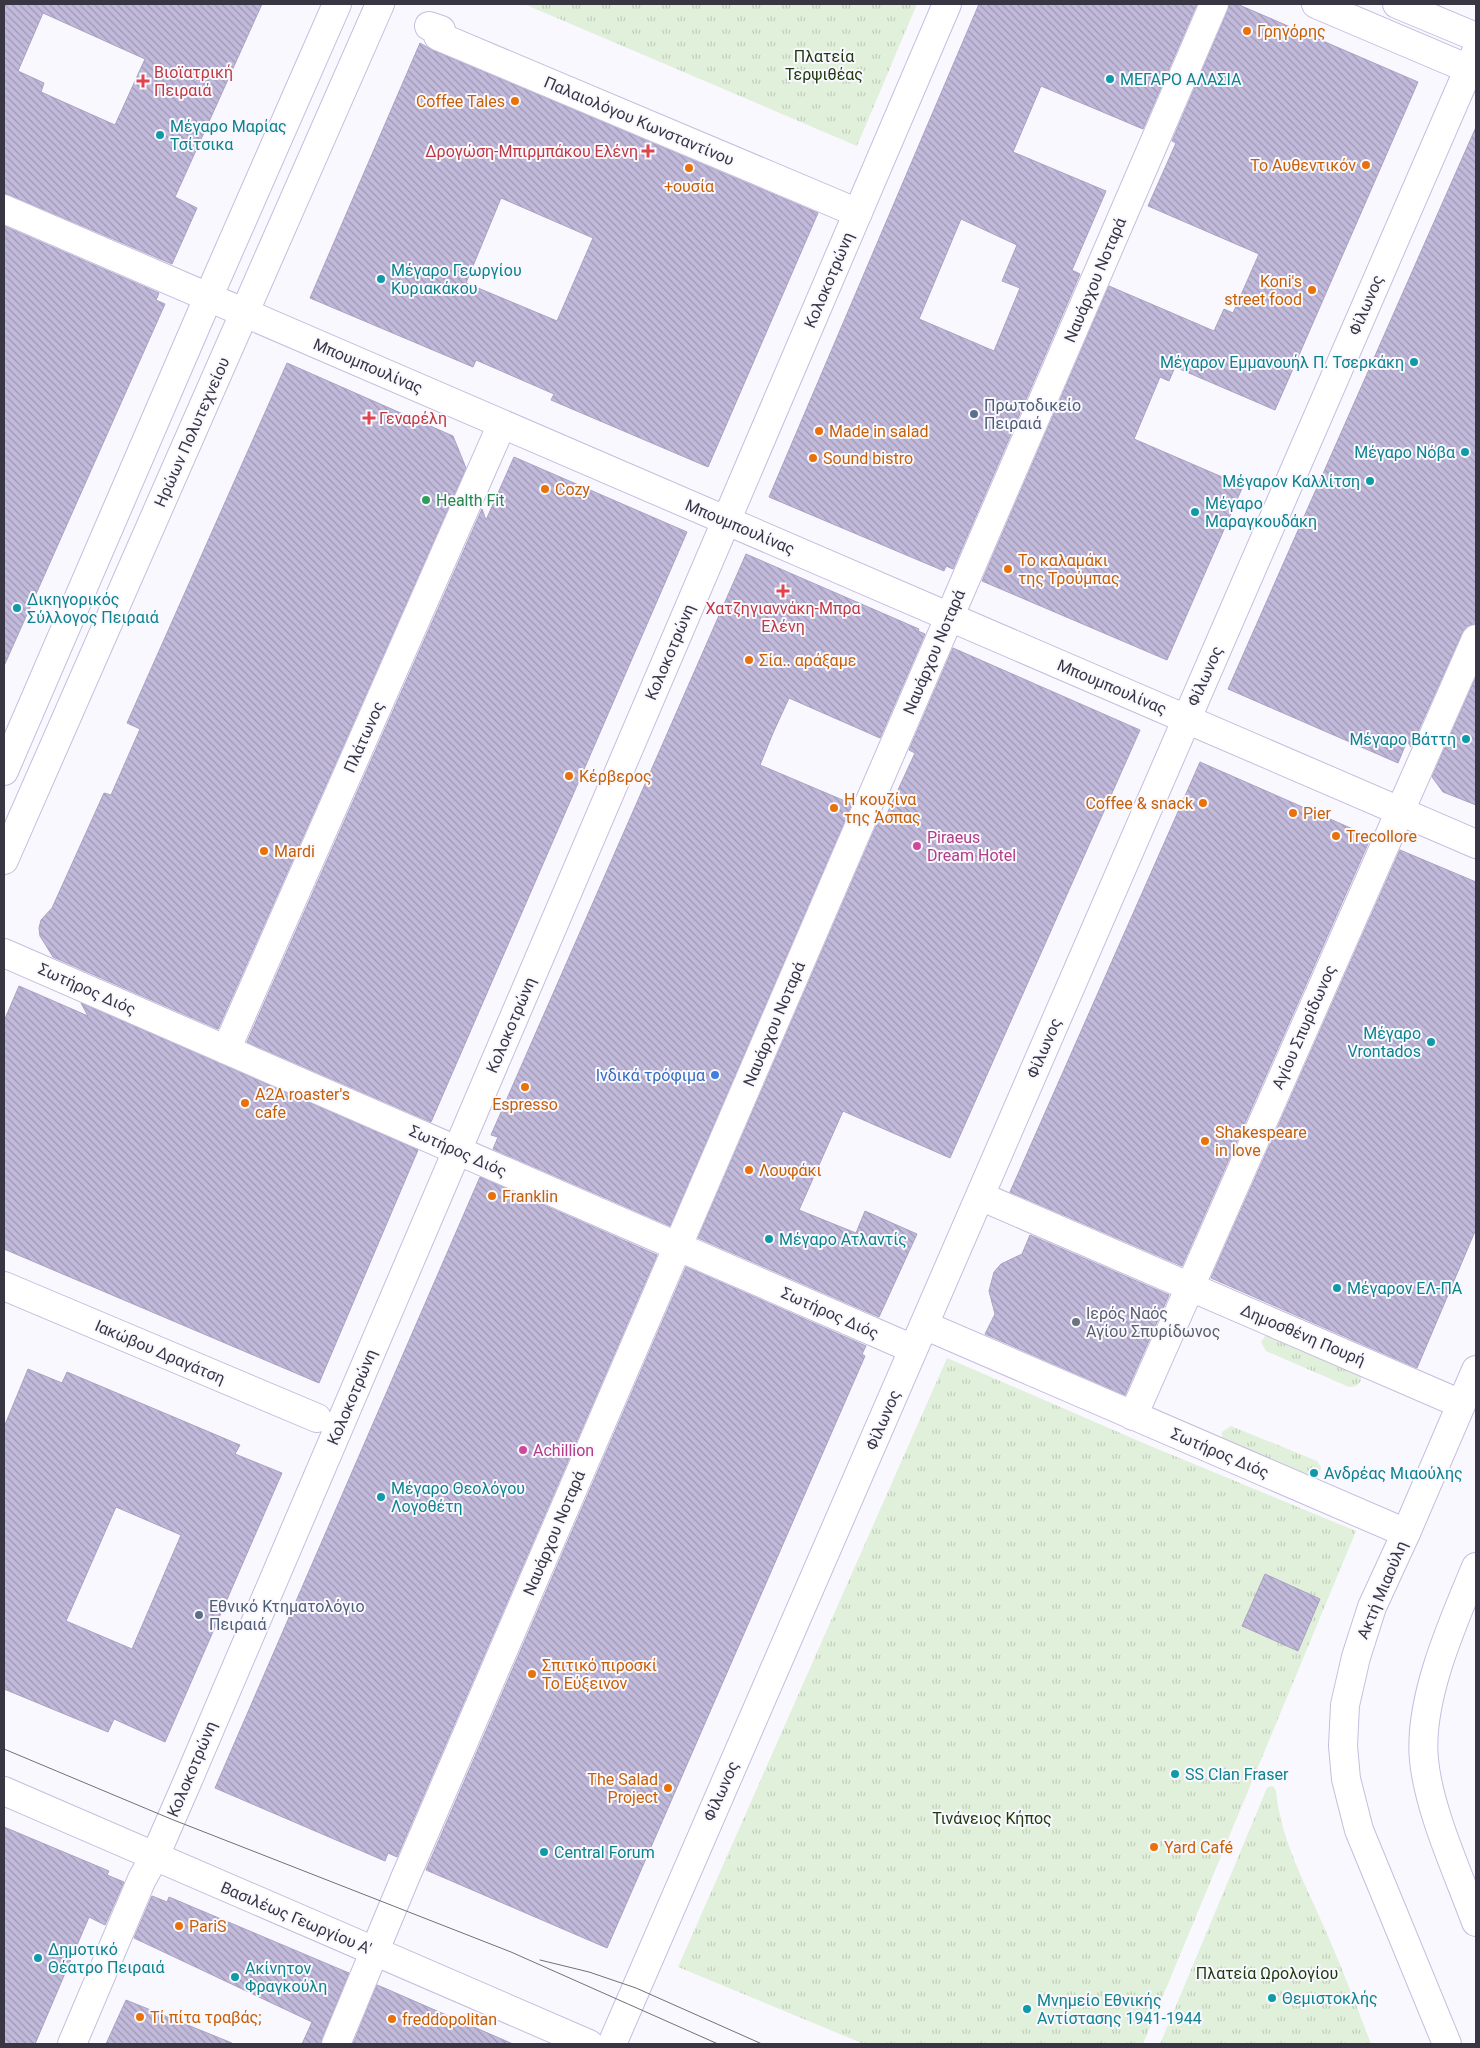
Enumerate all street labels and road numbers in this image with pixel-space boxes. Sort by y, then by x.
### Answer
street label: Παλαιολόγου Κωνσταντίνου [541,72,737,170]
street label: Ναυάρχου Νοταρά [1060,215,1130,345]
street label: Κολοκοτρώνη [800,229,858,331]
street label: Φίλωνος [1345,272,1387,338]
street label: Μπουμπουλίνας [310,334,426,398]
street label: Ηρώων Πολυτεχνείου [150,354,234,510]
street label: Μπουμπουλίνας [682,495,798,559]
street label: Ναυάρχου Νοταρά [899,587,969,717]
street label: Κολοκοτρώνη [641,601,699,703]
street label: Φίλωνος [1183,643,1227,709]
street label: Μπουμπουλίνας [1054,655,1170,719]
street label: Πλάτωνος [340,698,388,776]
street label: Σωτήρος Διός [35,959,139,1019]
street label: Ναυάρχου Νοταρά [739,959,809,1089]
street label: Αγίου Σπυρίδωνος [1268,962,1340,1092]
street label: Κολοκοτρώνη [482,974,540,1076]
street label: Φίλωνος [1023,1015,1065,1081]
street label: Σωτήρος Διός [406,1121,510,1181]
street label: Σωτήρος Διός [778,1283,882,1343]
street label: Δημοσθένη Πουρή [1238,1300,1368,1370]
street label: Ιακώβου Δραγάτση [92,1316,228,1388]
street label: Κολοκοτρώνη [323,1346,381,1448]
street label: Φίλωνος [862,1387,904,1453]
street label: Σωτήρος Διός [1168,1424,1272,1482]
street label: Ναυάρχου Νοταρά [519,1468,589,1598]
street label: Ακτή Μιαούλη [1353,1538,1411,1642]
street label: Κολοκοτρώνη [163,1718,221,1820]
street label: Φίλωνος [699,1758,743,1824]
street label: Βασιλέως Γεωργίου Α' [218,1878,374,1958]

